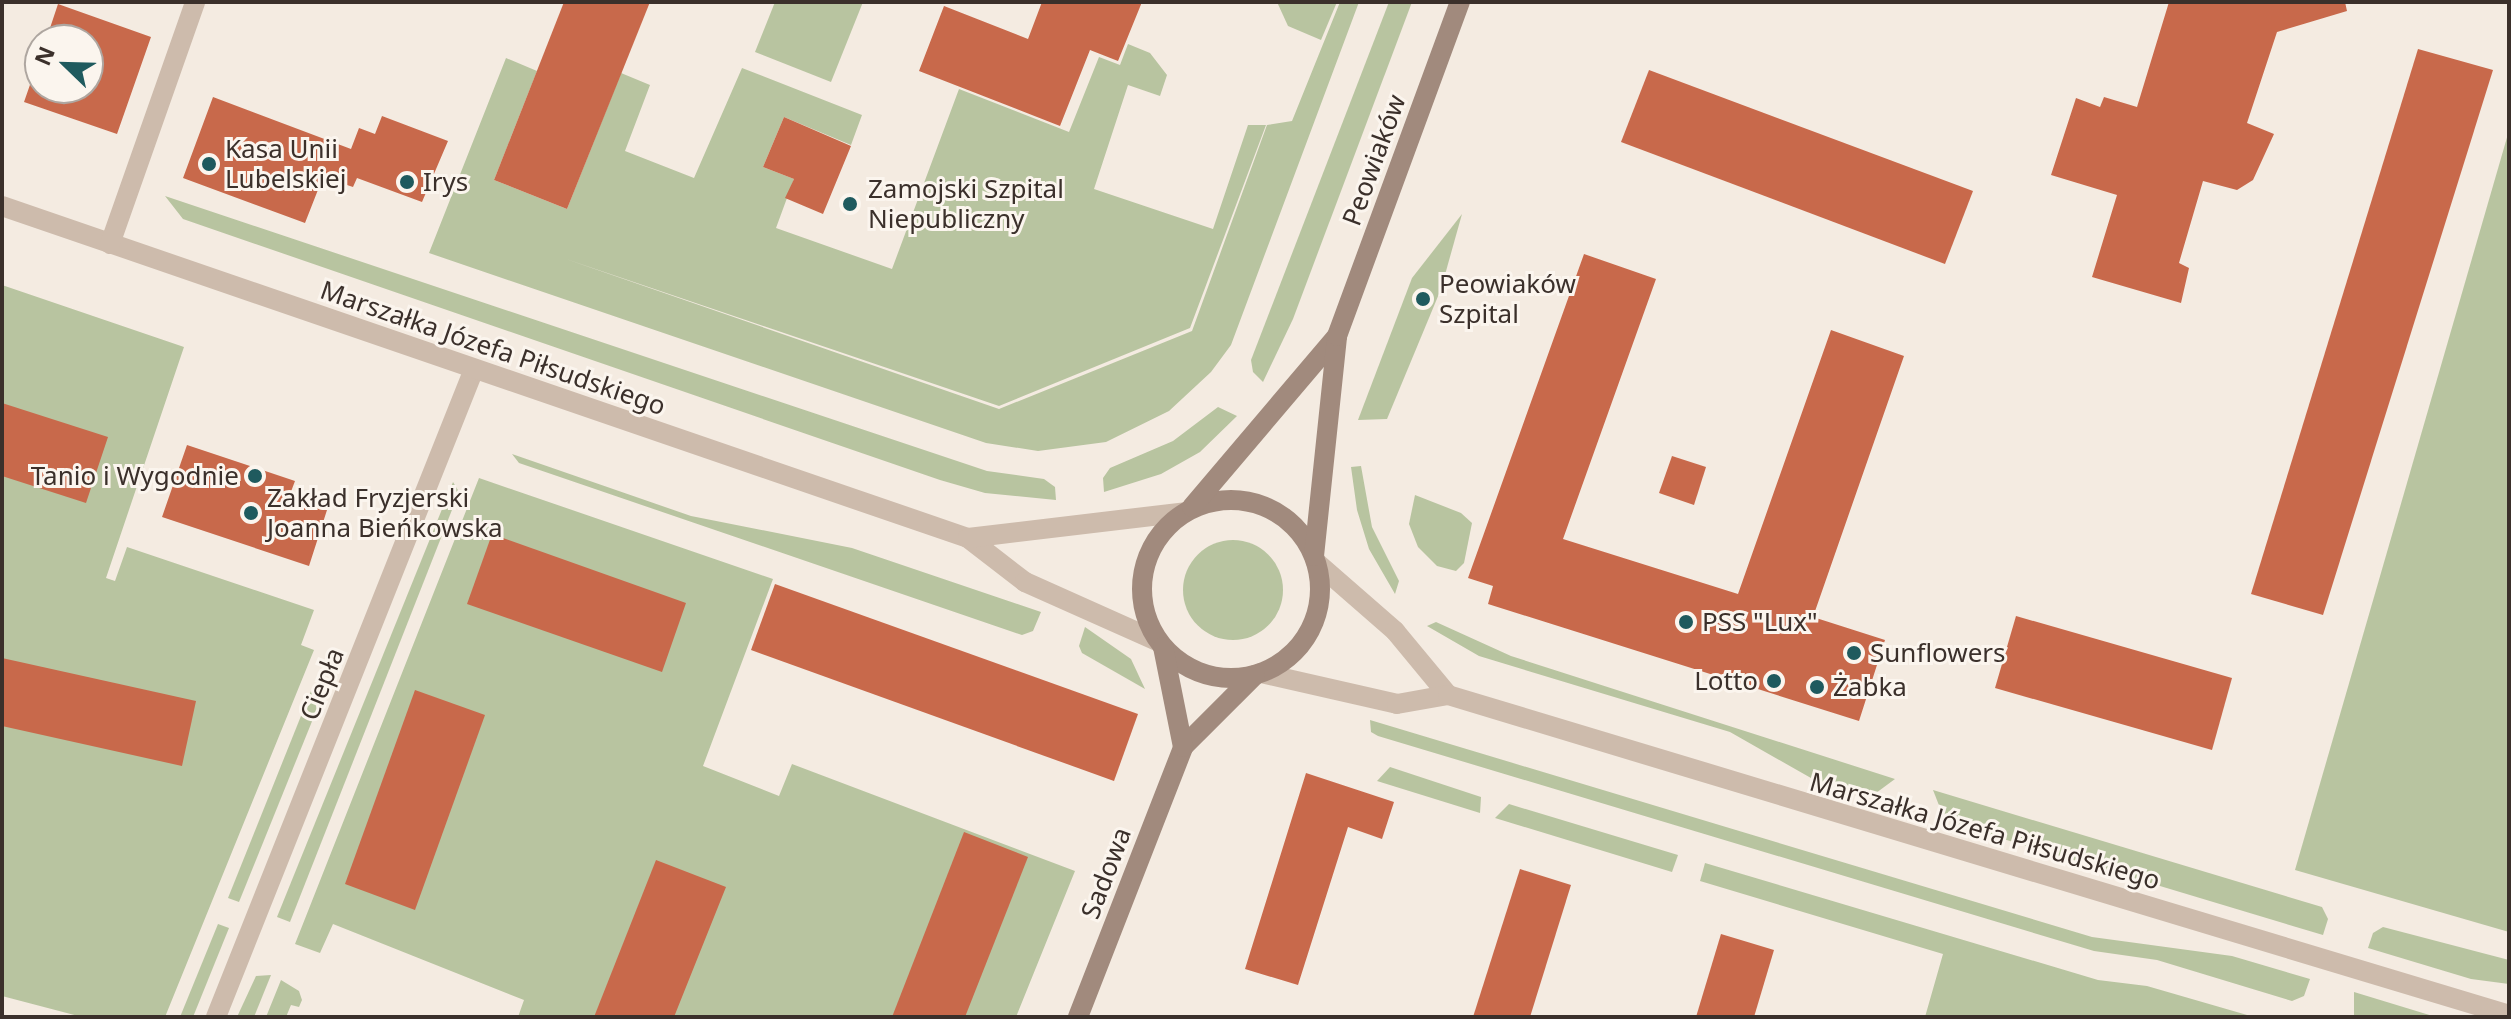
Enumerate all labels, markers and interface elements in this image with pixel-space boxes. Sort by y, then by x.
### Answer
north arrow [24,24,104,104]
text: N [26,41,61,70]
street label: Peowiaków [1336,90,1412,230]
place label: Kasa Unii Lubelskiej [225,133,346,194]
marker: Kasa Unii Lubelskiej [200,155,218,173]
place label: Irys [423,166,468,198]
marker: Irys [398,173,416,191]
place label: Zamojski Szpital Niepubliczny [868,173,1064,234]
marker: Zamojski Szpital Niepubliczny [839,193,861,215]
place label: Peowiaków Szpital [1439,268,1576,330]
street label: Marszałka Józefa Piłsudskiego [316,274,670,422]
marker: Peowiaków Szpital [1414,290,1432,308]
place label: Tanio i Wygodnie [31,460,239,492]
marker: Tanio i Wygodnie [246,467,264,485]
place label: Zakład Fryzjerski Joanna Bieńkowska [267,482,503,544]
marker: Zakład Fryzjerski Joanna Bieńkowska [242,504,260,522]
place label: PSS "Lux" [1702,606,1818,638]
marker: PSS "Lux" [1677,613,1695,631]
place label: Sunflowers [1870,637,2006,669]
street label: Ciepła [293,643,351,725]
marker: Sunflowers [1845,644,1863,662]
place label: Lotto [1694,665,1758,697]
place label: Żabka [1833,671,1907,703]
marker: Lotto [1765,672,1783,690]
marker: Żabka [1808,678,1826,696]
street label: Marszałka Józefa Piłsudskiego [1806,766,2164,896]
street label: Sadowa [1074,823,1138,923]

